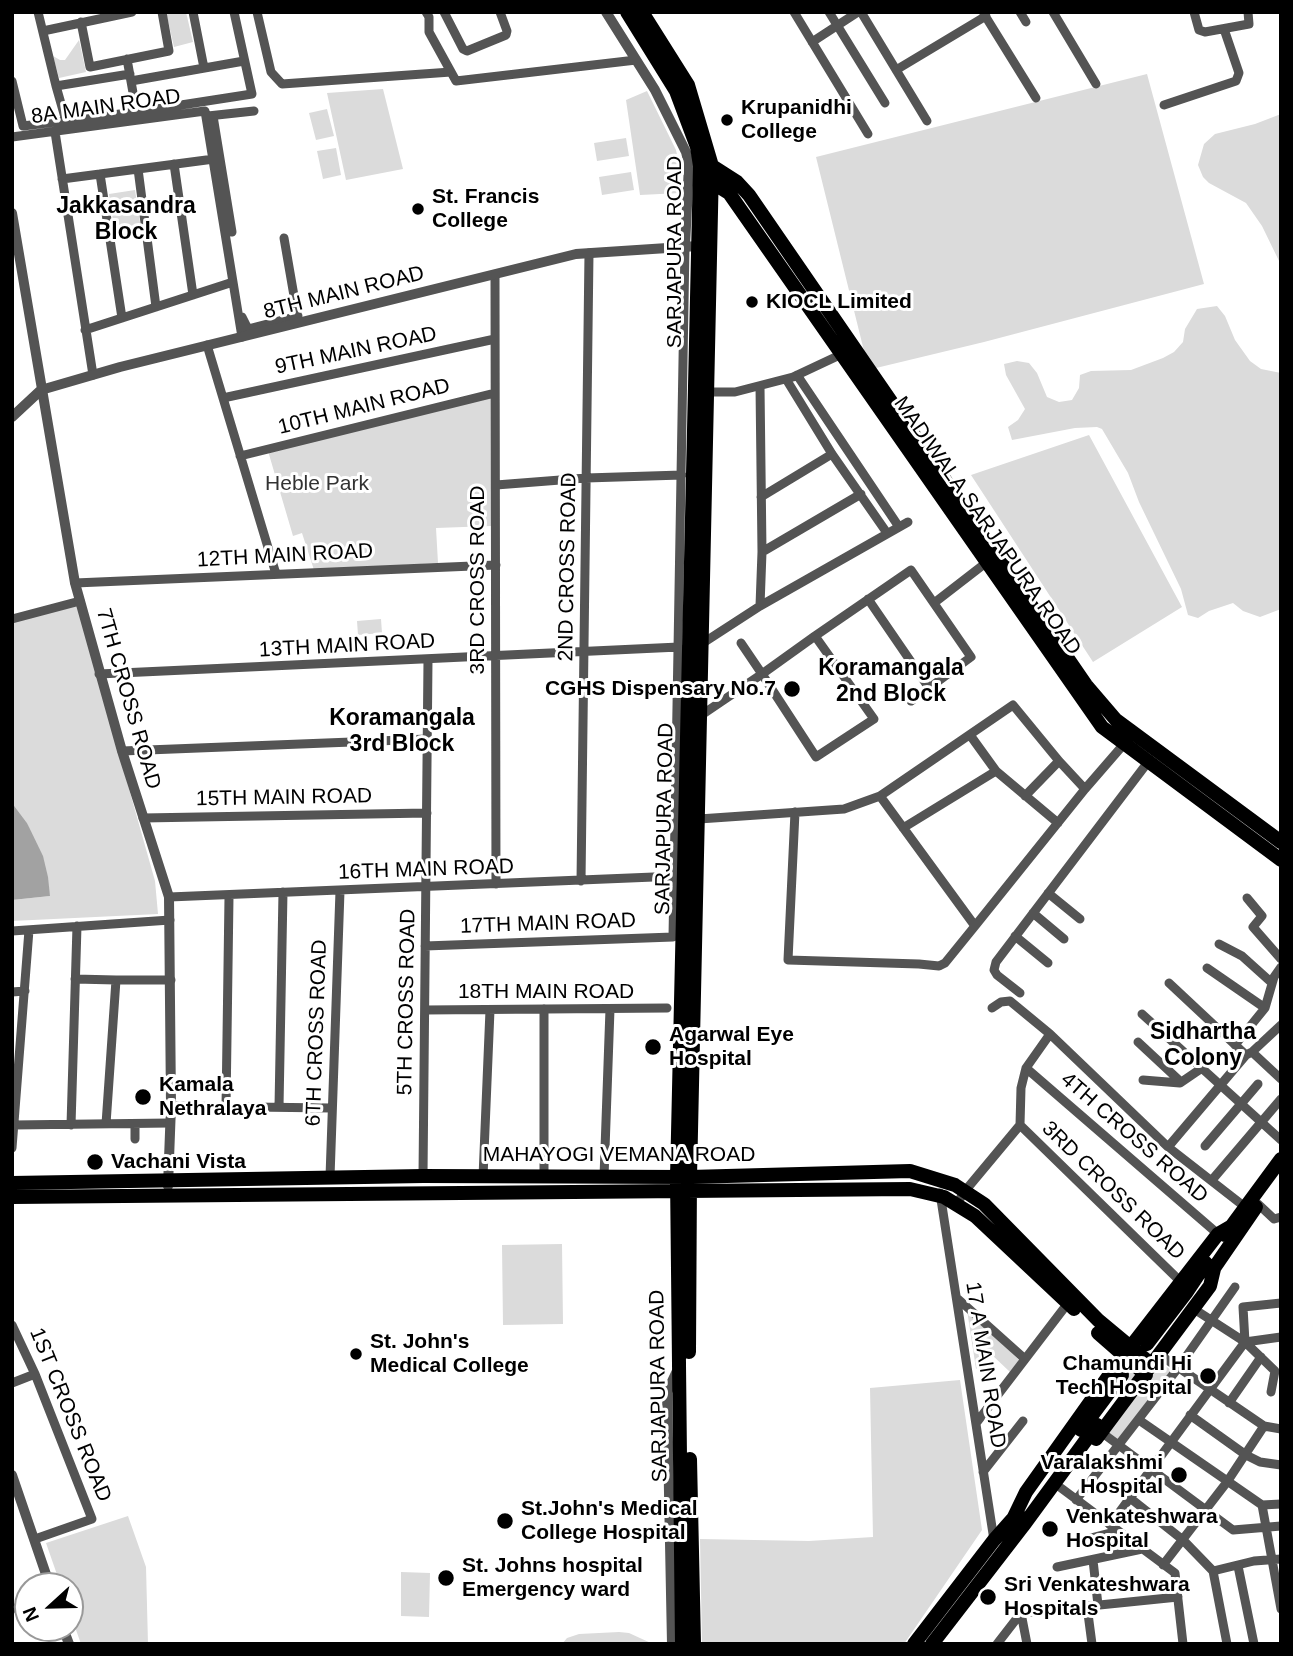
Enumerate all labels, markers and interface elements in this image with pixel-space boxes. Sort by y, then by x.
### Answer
street label: 8A MAIN ROAD [30,84,182,130]
place label: Krupanidhi College [741,95,852,145]
marker: Krupanidhi College [719,112,735,128]
street label: SARJAPURA ROAD [662,156,688,348]
place label: St. Francis College [432,184,539,234]
district label: Jakkasandra Block [56,193,196,247]
marker: St. Francis College [410,201,426,217]
street label: 8TH MAIN ROAD [261,261,427,325]
place label: KIOCL Limited [766,289,912,315]
marker: KIOCL Limited [744,294,760,310]
street label: 9TH MAIN ROAD [273,322,439,380]
street label: 10TH MAIN ROAD [275,373,453,441]
street label: MADIWALA SARJAPURA ROAD [888,392,1086,660]
park label: Heble Park [265,471,369,497]
street label: 2ND CROSS ROAD [554,472,582,662]
street label: 3RD CROSS ROAD [465,485,491,675]
street label: 12TH MAIN ROAD [196,539,374,573]
street label: 7TH CROSS ROAD [90,606,166,792]
street label: 13TH MAIN ROAD [258,629,436,663]
district label: Koramangala 2nd Block [818,655,964,709]
place label: CGHS Dispensary No.7 [545,676,776,702]
marker: CGHS Dispensary No.7 [782,679,802,699]
district label: Koramangala 3rd Block [329,705,475,759]
street label: SARJAPURA ROAD [651,723,679,915]
street label: 15TH MAIN ROAD [196,784,372,812]
street label: 16TH MAIN ROAD [338,854,514,886]
street label: 5TH CROSS ROAD [393,908,421,1096]
street label: 17TH MAIN ROAD [460,908,636,940]
street label: 6TH CROSS ROAD [301,939,333,1127]
street label: 18TH MAIN ROAD [458,979,634,1005]
district label: Sidhartha Colony [1150,1019,1256,1073]
place label: Agarwal Eye Hospital [669,1022,794,1072]
marker: Agarwal Eye Hospital [643,1037,663,1057]
street label: 4TH CROSS ROAD [1055,1067,1213,1209]
place label: Kamala Nethralaya [159,1072,266,1122]
marker: Kamala Nethralaya [133,1087,153,1107]
street label: 3RD CROSS ROAD [1036,1116,1190,1266]
street label: MAHAYOGI VEMANA ROAD [483,1142,755,1168]
place label: Vachani Vista [111,1149,246,1175]
marker: Vachani Vista [85,1152,105,1172]
street label: 17 A MAIN ROAD [959,1280,1011,1450]
street label: SARJAPURA ROAD [645,1290,673,1482]
street label: 1ST CROSS ROAD [24,1324,116,1506]
place label: St. John's Medical College [370,1329,529,1379]
marker: St. John's Medical College [348,1346,364,1362]
place label: Chamundi Hi Tech Hospital [1056,1351,1192,1401]
marker: Chamundi Hi Tech Hospital [1198,1366,1218,1386]
place label: Varalakshmi Hospital [1040,1450,1163,1500]
marker: Varalakshmi Hospital [1169,1465,1189,1485]
place label: St.John's Medical College Hospital [521,1496,698,1546]
place label: Venkateshwara Hospital [1066,1504,1218,1554]
marker: St.John's Medical College Hospital [495,1511,515,1531]
marker: Venkateshwara Hospital [1040,1519,1060,1539]
place label: St. Johns hospital Emergency ward [462,1553,643,1603]
marker: St. Johns hospital Emergency ward [436,1568,456,1588]
north arrow [14,1572,84,1642]
place label: Sri Venkateshwara Hospitals [1004,1572,1190,1622]
marker: Sri Venkateshwara Hospitals [978,1587,998,1607]
text: N [19,1604,43,1625]

